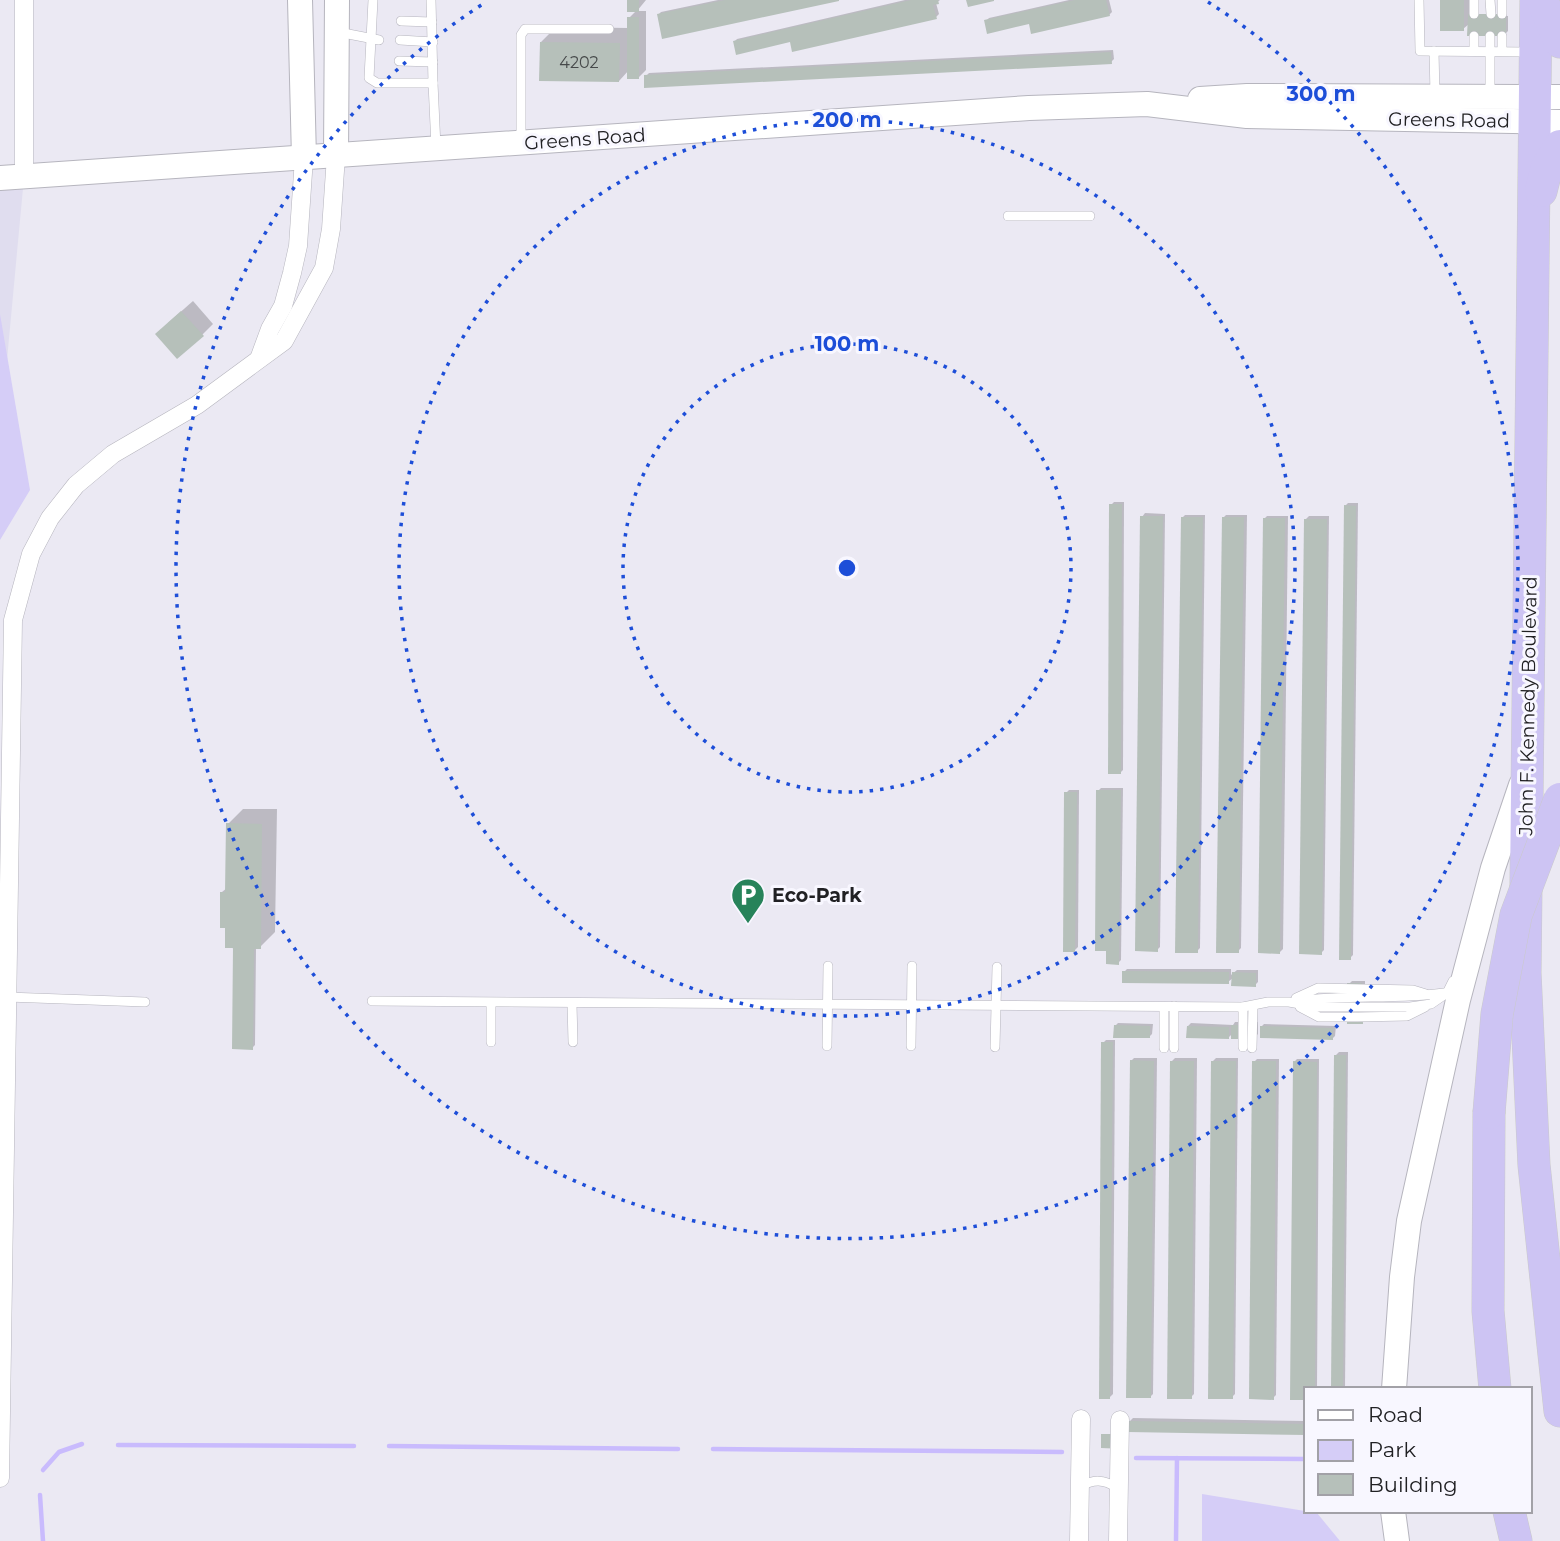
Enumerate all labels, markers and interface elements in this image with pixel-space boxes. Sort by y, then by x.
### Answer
house number: 4202 [559,53,599,72]
text: 300 m [1286,81,1355,106]
text: 200 m [813,107,881,132]
street label: Greens Road [1388,107,1510,133]
street label: Greens Road [523,123,647,155]
text: 100 m [815,331,879,356]
centre of rings [835,556,859,580]
street label: John F. Kennedy Boulevard [1514,576,1542,837]
parking icon: Eco-Park [729,876,767,925]
place label: Eco-Park [772,884,862,907]
legend [1304,1387,1532,1513]
text: Road [1368,1402,1423,1427]
text: Park [1368,1437,1416,1462]
text: Building [1368,1472,1458,1497]

